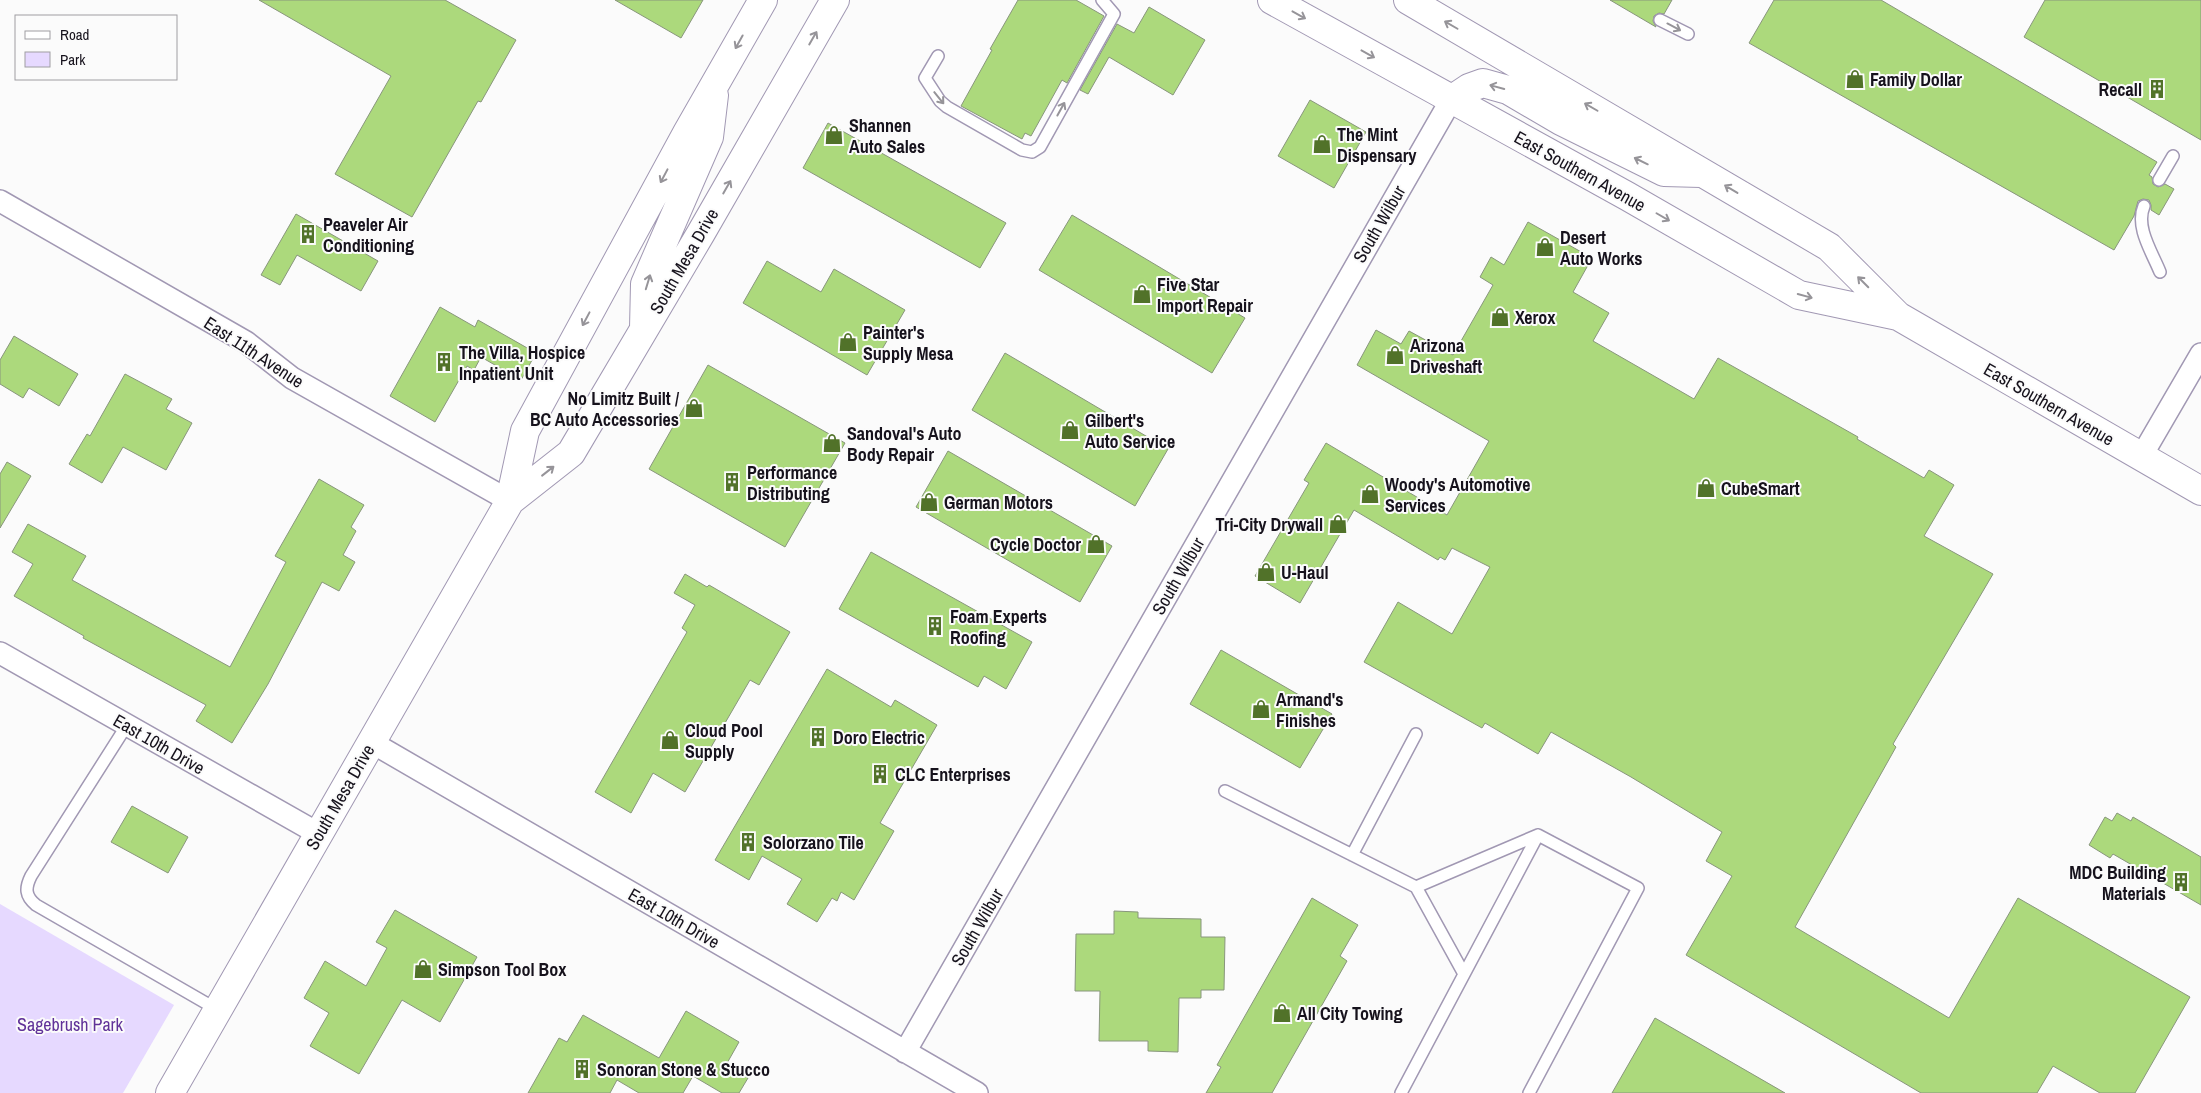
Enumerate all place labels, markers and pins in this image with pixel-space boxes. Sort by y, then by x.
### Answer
place label: Family Dollar [1870,67,1962,92]
shop icon: Family Dollar [1844,68,1866,90]
place label: Recall [2099,77,2142,102]
building icon: Recall [2146,78,2168,100]
place label: Shannen Auto Sales [849,113,925,159]
place label: The Mint Dispensary [1337,122,1417,168]
shop icon: Shannen Auto Sales [823,124,845,146]
shop icon: The Mint Dispensary [1311,133,1333,155]
place label: Peaveler Air Conditioning [323,212,414,258]
building icon: Peaveler Air Conditioning [297,223,319,245]
place label: Desert Auto Works [1560,225,1643,271]
shop icon: Desert Auto Works [1534,236,1556,258]
place label: Five Star Import Repair [1157,272,1253,318]
shop icon: Five Star Import Repair [1131,283,1153,305]
place label: Xerox [1515,305,1556,330]
shop icon: Xerox [1489,306,1511,328]
place label: Painter's Supply Mesa [863,320,954,366]
shop icon: Painter's Supply Mesa [837,331,859,353]
place label: Arizona Driveshaft [1410,333,1482,379]
place label: The Villa, Hospice Inpatient Unit [459,340,585,386]
shop icon: Arizona Driveshaft [1384,344,1406,366]
building icon: The Villa, Hospice Inpatient Unit [433,351,455,373]
place label: No Limitz Built / BC Auto Accessories [530,386,680,432]
shop icon: No Limitz Built / BC Auto Accessories [683,397,705,419]
place label: Gilbert's Auto Service [1085,408,1175,454]
shop icon: Gilbert's Auto Service [1059,419,1081,441]
place label: Sandoval's Auto Body Repair [847,421,962,467]
shop icon: Sandoval's Auto Body Repair [821,432,843,454]
place label: Performance Distributing [747,460,837,506]
building icon: Performance Distributing [721,471,743,493]
place label: Woody's Automotive Services [1385,472,1530,518]
place label: CubeSmart [1721,476,1800,501]
shop icon: CubeSmart [1695,477,1717,499]
shop icon: Woody's Automotive Services [1359,483,1381,505]
place label: German Motors [944,490,1053,515]
shop icon: German Motors [918,491,940,513]
place label: Tri-City Drywall [1216,512,1323,537]
shop icon: Tri-City Drywall [1327,513,1349,535]
place label: Cycle Doctor [990,532,1081,557]
shop icon: Cycle Doctor [1085,533,1107,555]
place label: U-Haul [1281,560,1329,585]
shop icon: U-Haul [1255,561,1277,583]
place label: Foam Experts Roofing [950,604,1047,650]
building icon: Foam Experts Roofing [924,615,946,637]
place label: Armand's Finishes [1276,687,1343,733]
shop icon: Armand's Finishes [1250,698,1272,720]
place label: Cloud Pool Supply [685,718,763,764]
place label: Doro Electric [833,725,925,750]
building icon: Doro Electric [807,726,829,748]
shop icon: Cloud Pool Supply [659,729,681,751]
place label: CLC Enterprises [895,762,1011,787]
building icon: CLC Enterprises [869,763,891,785]
place label: Solorzano Tile [763,830,864,855]
building icon: Solorzano Tile [737,831,759,853]
place label: MDC Building Materials [2069,860,2166,906]
building icon: MDC Building Materials [2170,871,2192,893]
place label: Simpson Tool Box [438,957,567,982]
shop icon: Simpson Tool Box [412,958,434,980]
place label: All City Towing [1297,1001,1403,1026]
shop icon: All City Towing [1271,1002,1293,1024]
place label: Sonoran Stone & Stucco [597,1057,770,1082]
building icon: Sonoran Stone & Stucco [571,1058,593,1080]

